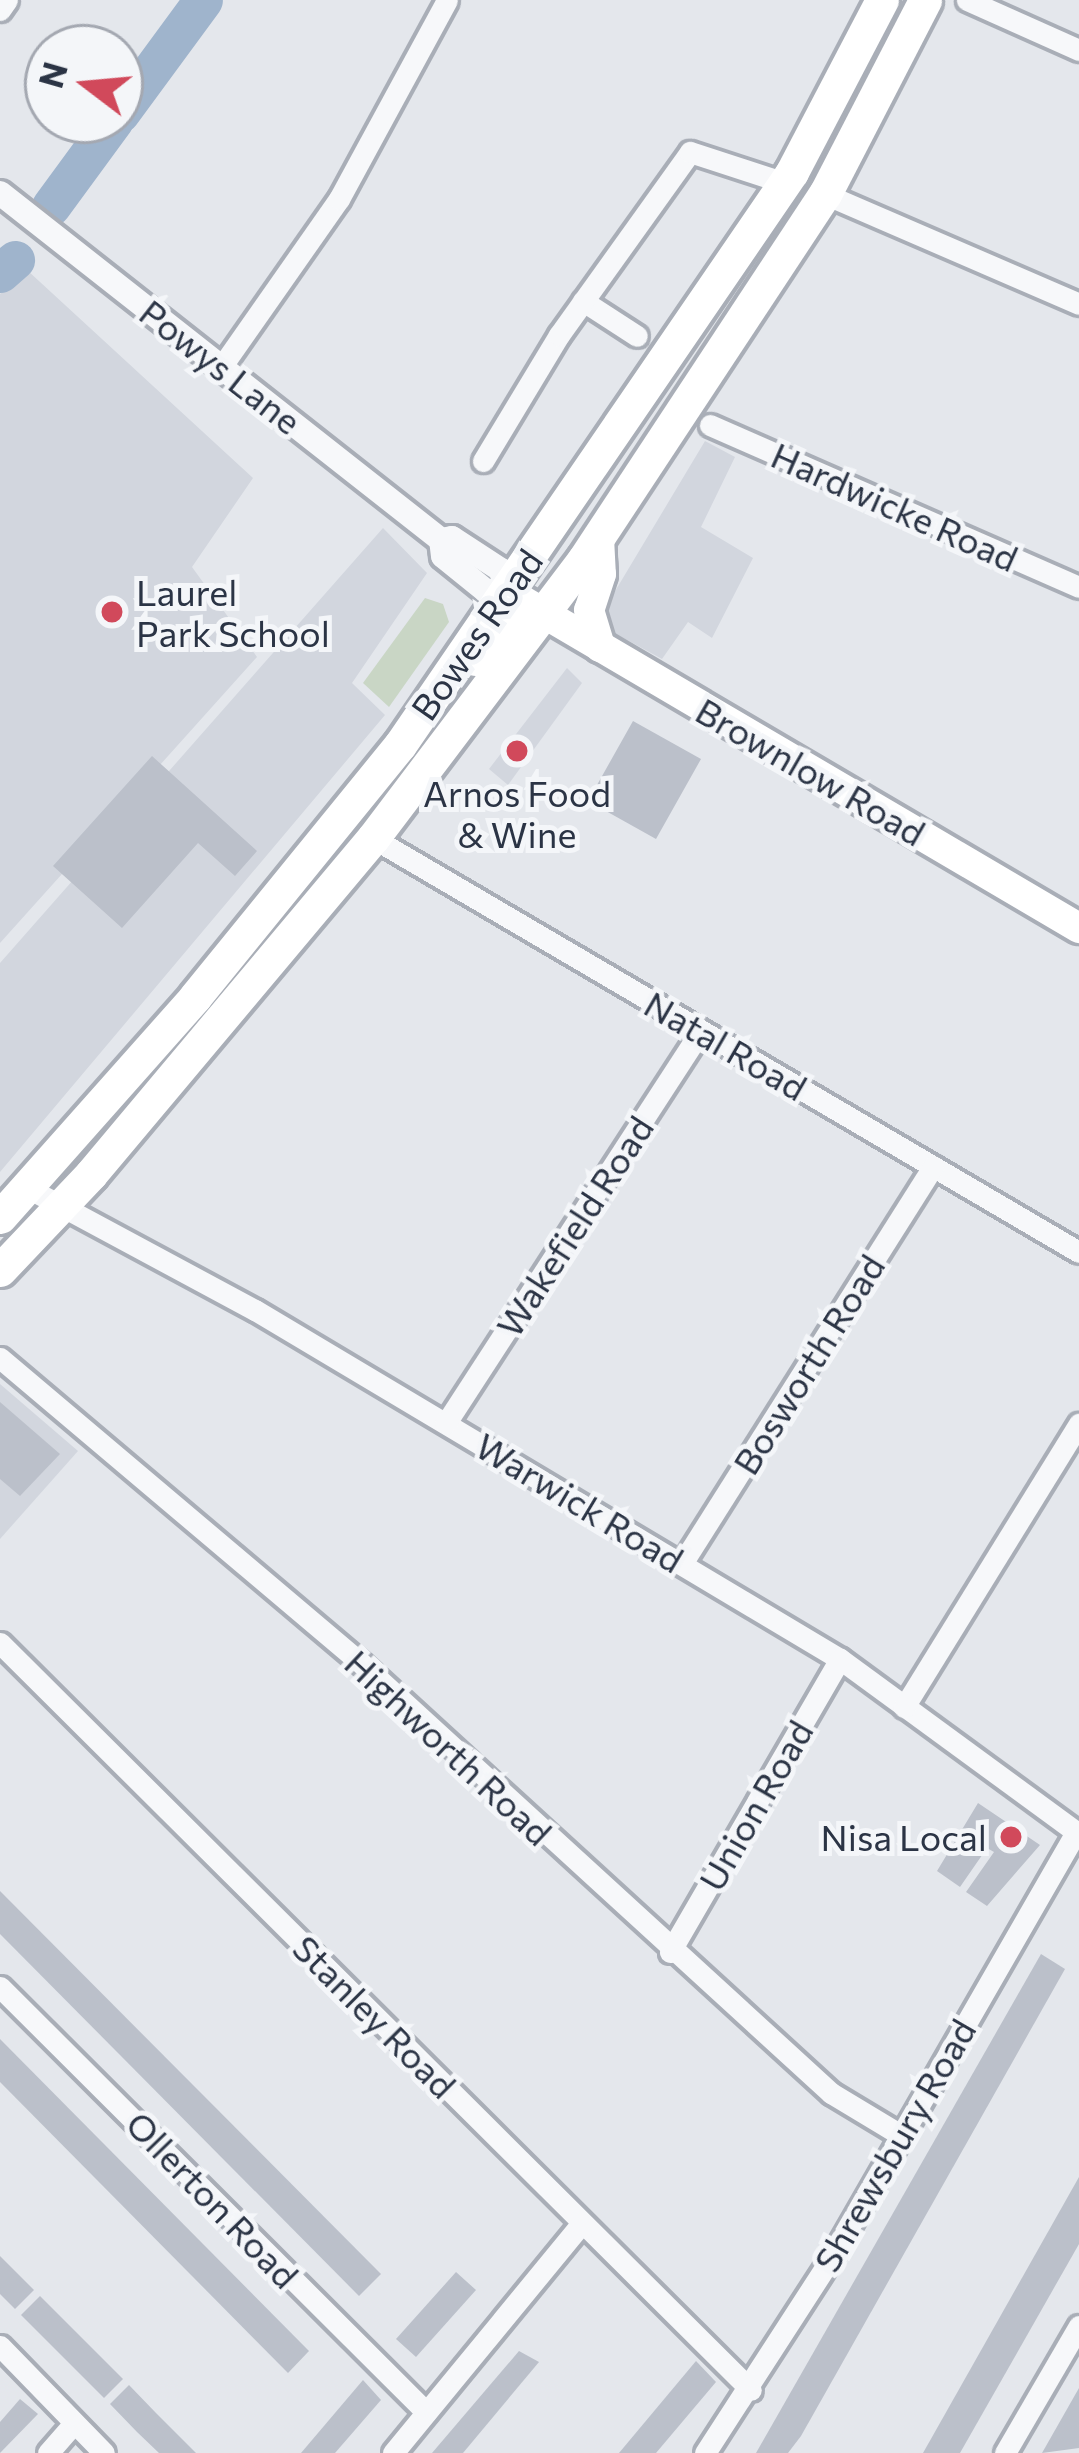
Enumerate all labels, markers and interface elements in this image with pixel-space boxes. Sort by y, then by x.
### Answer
north arrow [24,24,144,144]
text: N [29,57,75,92]
street label: Powys Lane [132,290,310,442]
street label: Hardwicke Road [765,432,1025,580]
street label: Bowes Road [401,540,551,728]
place label: Laurel Park School [136,569,330,654]
marker: Laurel Park School [99,599,125,625]
street label: Brownlow Road [689,688,933,854]
marker: Arnos Food & Wine [504,738,530,764]
place label: Arnos Food & Wine [423,770,611,855]
street label: Natal Road [637,981,815,1109]
street label: Wakefield Road [487,1108,661,1344]
street label: Bosworth Road [723,1246,893,1482]
street label: Warwick Road [468,1423,692,1581]
street label: Highworth Road [337,1640,561,1854]
street label: Union Road [689,1712,821,1898]
place label: Nisa Local [821,1815,987,1859]
marker: Nisa Local [998,1824,1024,1850]
street label: Stanley Road [285,1926,465,2106]
street label: Shrewsbury Road [804,2011,984,2279]
street label: Ollerton Road [118,2102,308,2296]

